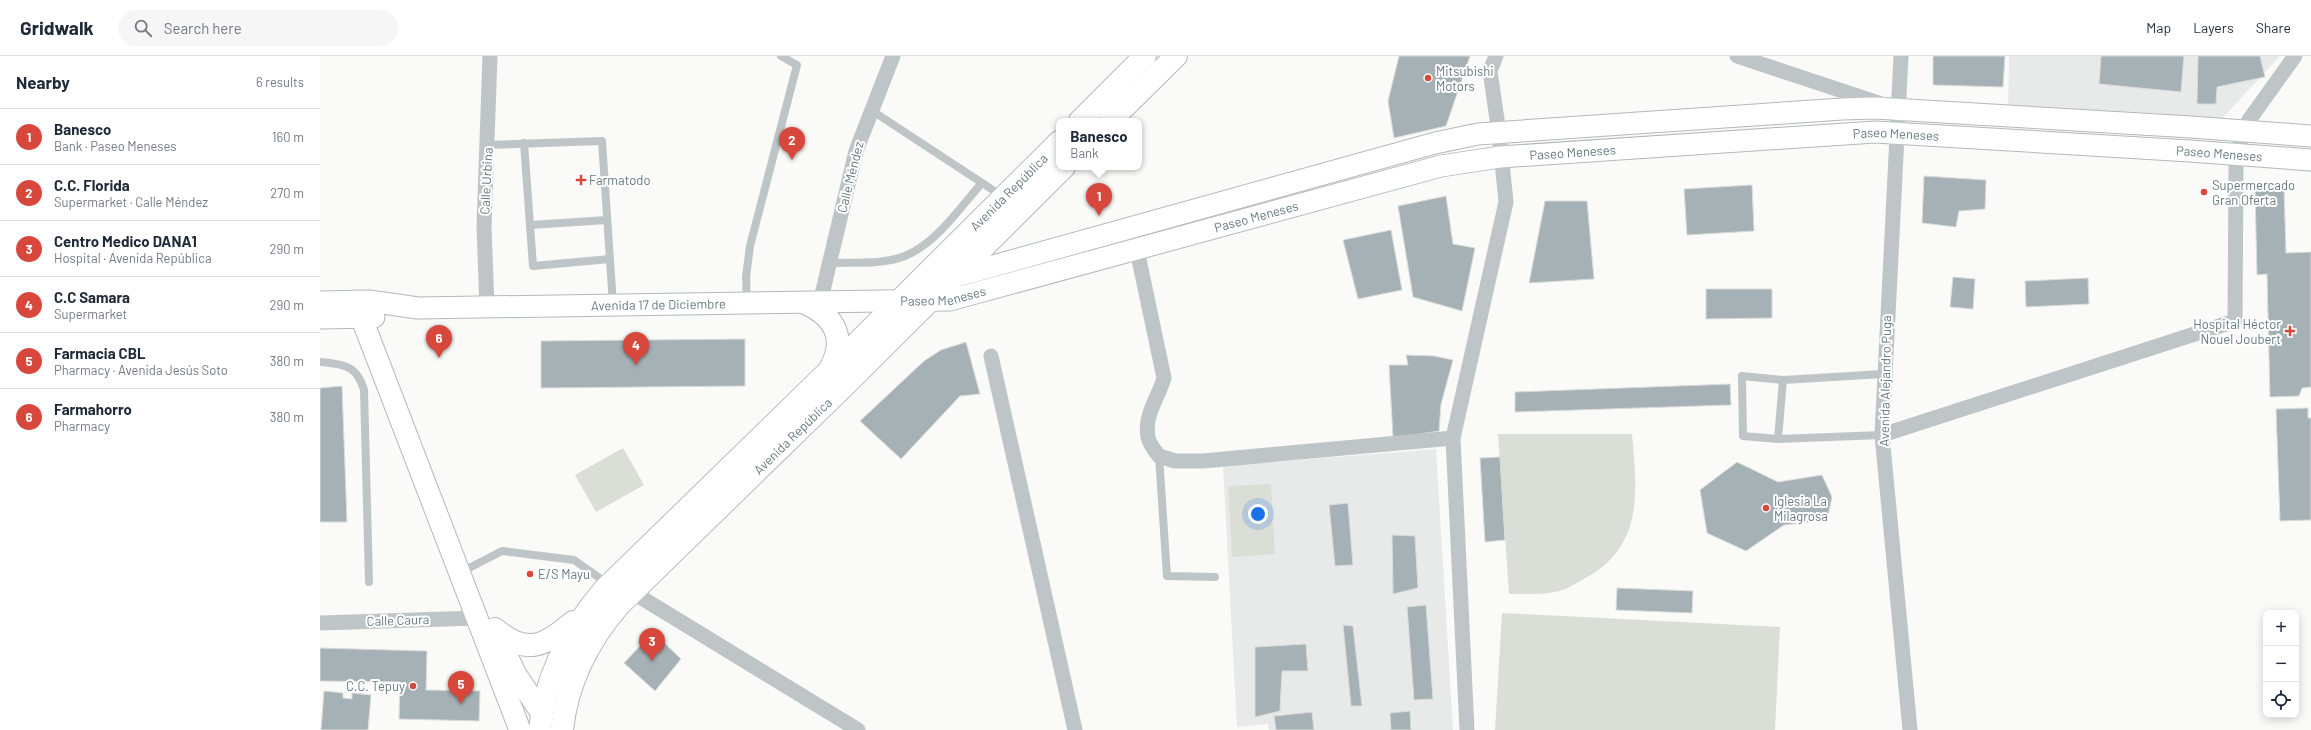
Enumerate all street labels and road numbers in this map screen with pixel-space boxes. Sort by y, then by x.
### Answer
street label: Paseo Meneses [1852,124,1940,144]
street label: Calle Méndez [833,139,867,214]
street label: Paseo Meneses [1529,141,1616,163]
street label: Paseo Meneses [2176,142,2263,164]
street label: Calle Urbina [476,147,496,215]
street label: Avenida República [967,150,1051,234]
street label: Paseo Meneses [1212,197,1300,236]
street label: Paseo Meneses [900,283,988,309]
street label: Avenida 17 de Diciembre [591,295,726,313]
street label: Avenida Alejandro Puga [1876,315,1894,447]
street label: Avenida República [750,394,835,478]
street label: Calle Caura [366,611,430,629]

